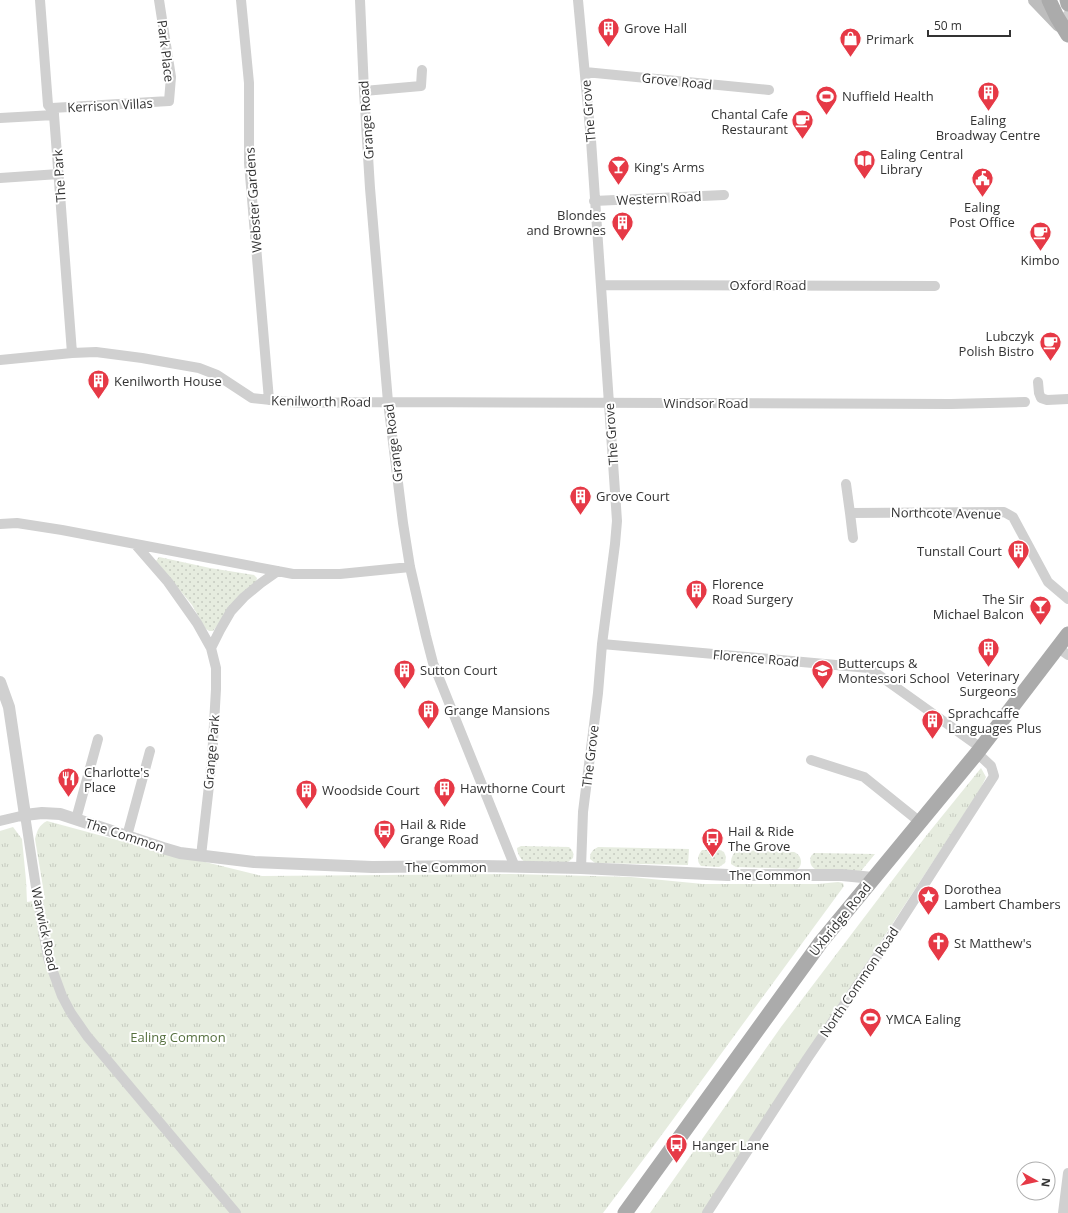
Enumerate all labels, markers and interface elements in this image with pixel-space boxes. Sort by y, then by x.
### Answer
scale bar [928,12,1010,38]
building icon: Grove Hall [596,15,622,48]
text: 50 m [934,17,962,34]
street label: Park Place [153,19,179,83]
place label: Grove Hall [624,19,687,37]
shop icon: Primark [838,26,864,59]
place label: Primark [866,30,914,48]
street label: Grove Road [641,68,713,94]
street label: The Grove [576,79,600,143]
building icon: Ealing Broadway Centre [975,79,1001,112]
street label: Grange Road [354,80,378,160]
sports icon: Nuffield Health [813,83,839,116]
place label: Nuffield Health [842,87,934,105]
street label: Kerrison Villas [67,94,153,116]
place label: Chantal Cafe Restaurant [711,105,788,138]
cafe icon: Chantal Cafe Restaurant [790,108,816,141]
place label: Ealing Broadway Centre [936,111,1040,144]
place label: Ealing Central Library [880,145,963,178]
street label: Webster Gardens [240,147,266,253]
library icon: Ealing Central Library [852,148,878,181]
street label: The Park [48,149,70,203]
bar icon: King's Arms [606,154,632,187]
place label: King's Arms [634,158,704,176]
public building icon: Ealing Post Office [969,166,995,199]
street label: Western Road [616,187,702,209]
place label: Ealing Post Office [949,198,1015,231]
place label: Blondes and Brownes [526,206,606,239]
building icon: Blondes and Brownes [609,209,635,242]
cafe icon: Kimbo [1027,219,1053,252]
place label: Kimbo [1020,251,1060,269]
street label: Oxford Road [730,276,806,294]
place label: Lubczyk Polish Bistro [959,327,1034,360]
cafe icon: Lubczyk Polish Bistro [1037,330,1063,363]
building icon: Kenilworth House [86,368,112,401]
place label: Kenilworth House [114,372,222,390]
street label: Kenilworth Road [271,391,371,411]
street label: Windsor Road [664,394,748,412]
street label: The Grove [600,402,622,466]
street label: Grange Road [379,403,407,483]
building icon: Grove Court [567,483,593,516]
place label: Grove Court [596,487,670,505]
street label: Northcote Avenue [891,503,1001,523]
building icon: Tunstall Court [1005,538,1031,571]
place label: Tunstall Court [917,542,1002,560]
place label: Florence Road Surgery [712,575,793,608]
building icon: Florence Road Surgery [684,578,710,611]
place label: The Sir Michael Balcon [933,590,1025,623]
bar icon: The Sir Michael Balcon [1027,593,1053,626]
building icon: Veterinary Surgeons [975,635,1001,668]
street label: Florence Road [712,645,800,671]
place label: Buttercups & Montessori School [838,654,950,687]
building icon: Sutton Court [392,657,418,690]
school or university icon: Buttercups & Montessori School [809,657,835,690]
place label: Sutton Court [420,661,498,679]
place label: Veterinary Surgeons [957,667,1020,700]
building icon: Grange Mansions [415,697,441,730]
place label: Grange Mansions [444,701,550,719]
place label: Sprachcaffe Languages Plus [948,704,1041,737]
building icon: Sprachcaffe Languages Plus [919,707,945,740]
street label: Grange Park [199,714,223,790]
street label: The Grove [577,724,603,788]
place label: Charlotte's Place [84,763,149,796]
restaurant icon: Charlotte's Place [55,766,81,799]
building icon: Hawthorne Court [432,775,458,808]
building icon: Woodside Court [294,777,320,810]
place label: Hawthorne Court [460,779,566,797]
place label: Woodside Court [322,781,420,799]
street label: The Common [83,814,167,856]
place label: Hail & Ride Grange Road [400,815,479,848]
bus stop icon: Hail & Ride Grange Road [371,818,397,851]
place label: Hail & Ride The Grove [728,822,794,855]
bus stop icon: Hail & Ride The Grove [700,825,726,858]
street label: The Common [405,858,487,876]
street label: The Common [729,866,811,884]
street label: Uxbridge Road [805,879,875,959]
place label: Dorothea Lambert Chambers [944,880,1061,913]
place icon: Dorothea Lambert Chambers [916,883,942,916]
street label: Warwick Road [27,885,63,973]
street label: North Common Road [815,923,903,1041]
church icon: St Matthew's [926,930,952,963]
place label: St Matthew's [954,934,1032,952]
sports icon: YMCA Ealing [857,1006,883,1039]
place label: YMCA Ealing [886,1010,961,1028]
park label: Ealing Common [130,1028,226,1046]
bus stop icon: Hanger Lane [663,1132,689,1165]
place label: Hanger Lane [692,1136,769,1154]
north arrow [1016,1161,1056,1201]
text: N [1038,1177,1054,1188]

